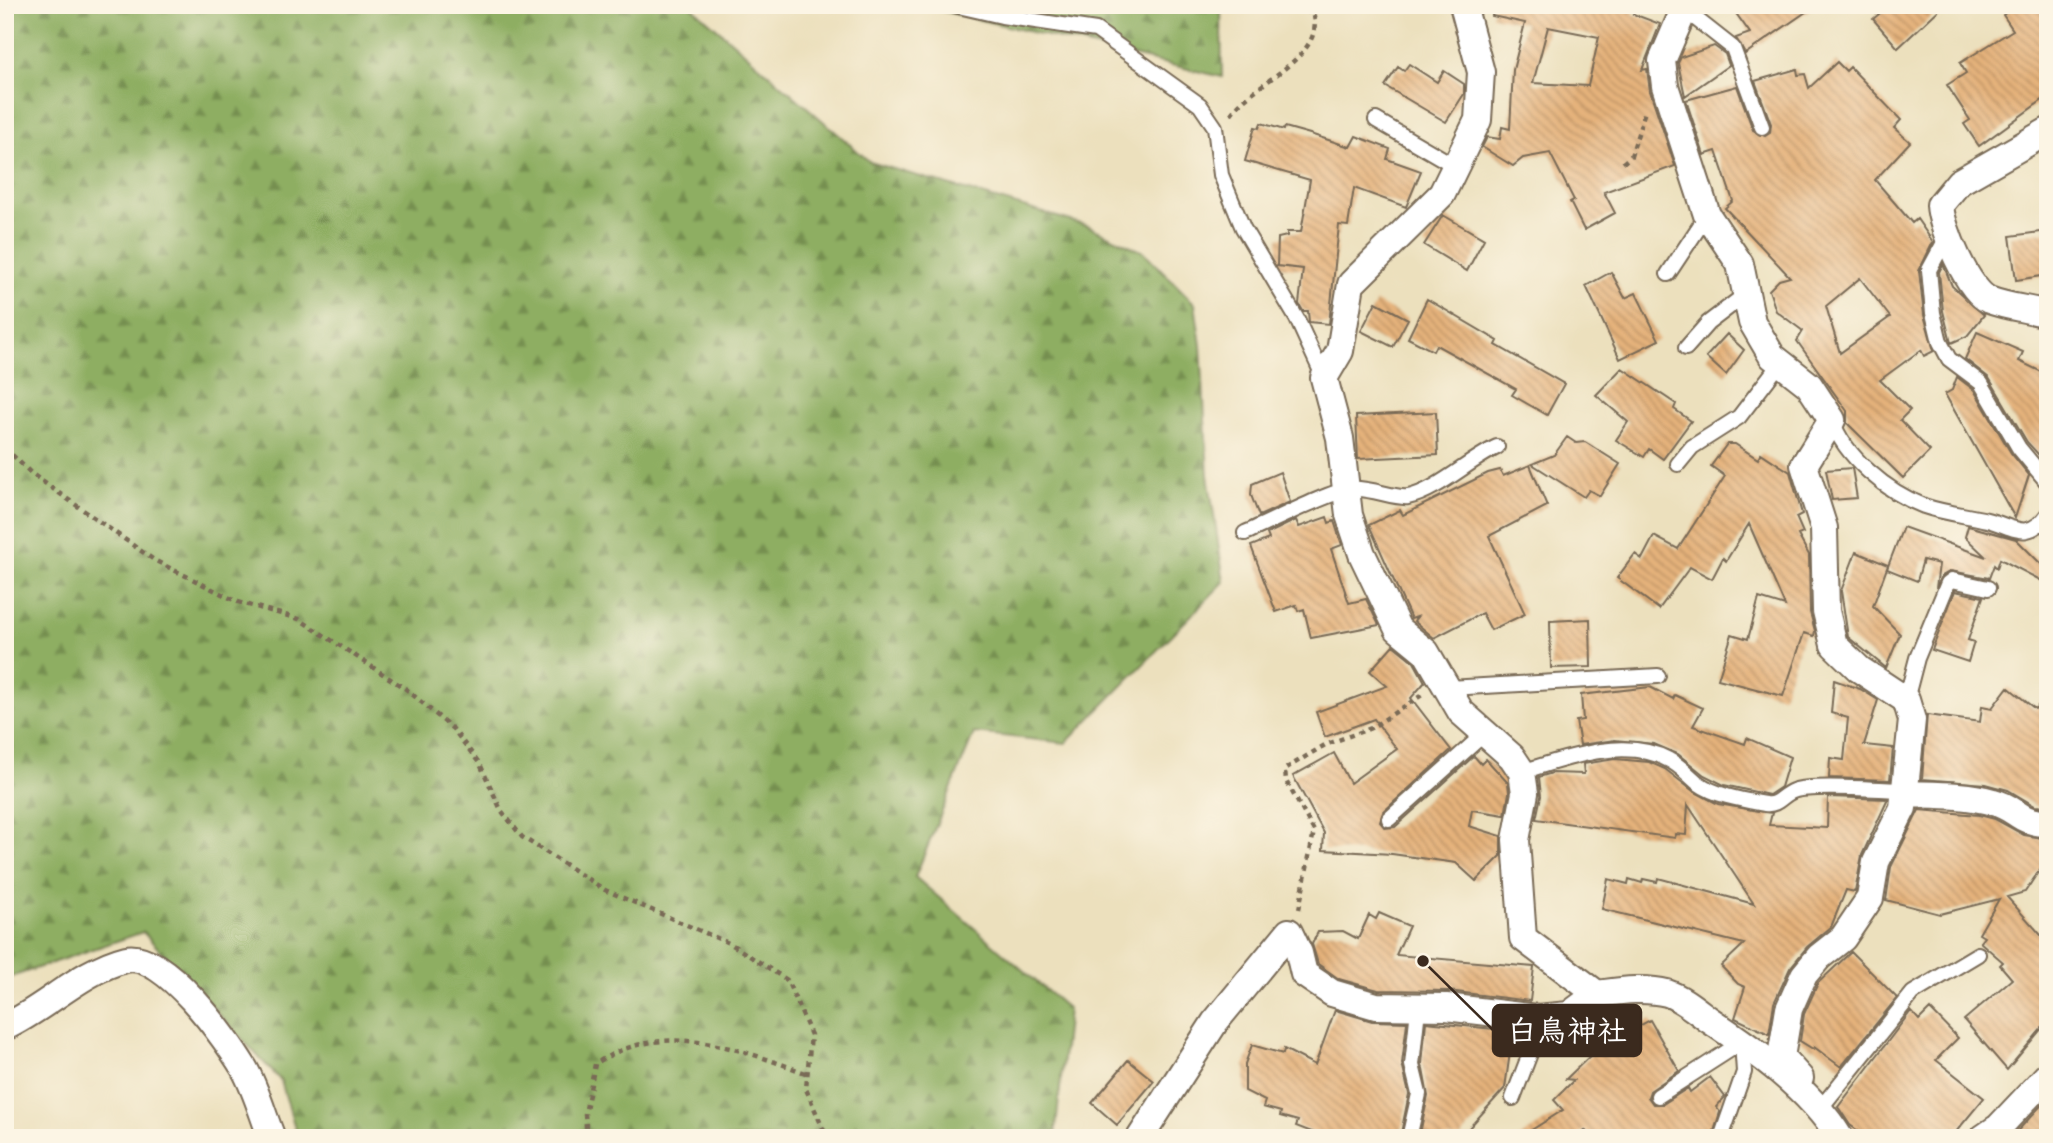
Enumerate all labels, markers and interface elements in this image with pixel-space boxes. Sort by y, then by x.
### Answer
callout: 白鳥神社 [1493,1005,1641,1056]
text: 白鳥神社 [1507,1013,1627,1052]

